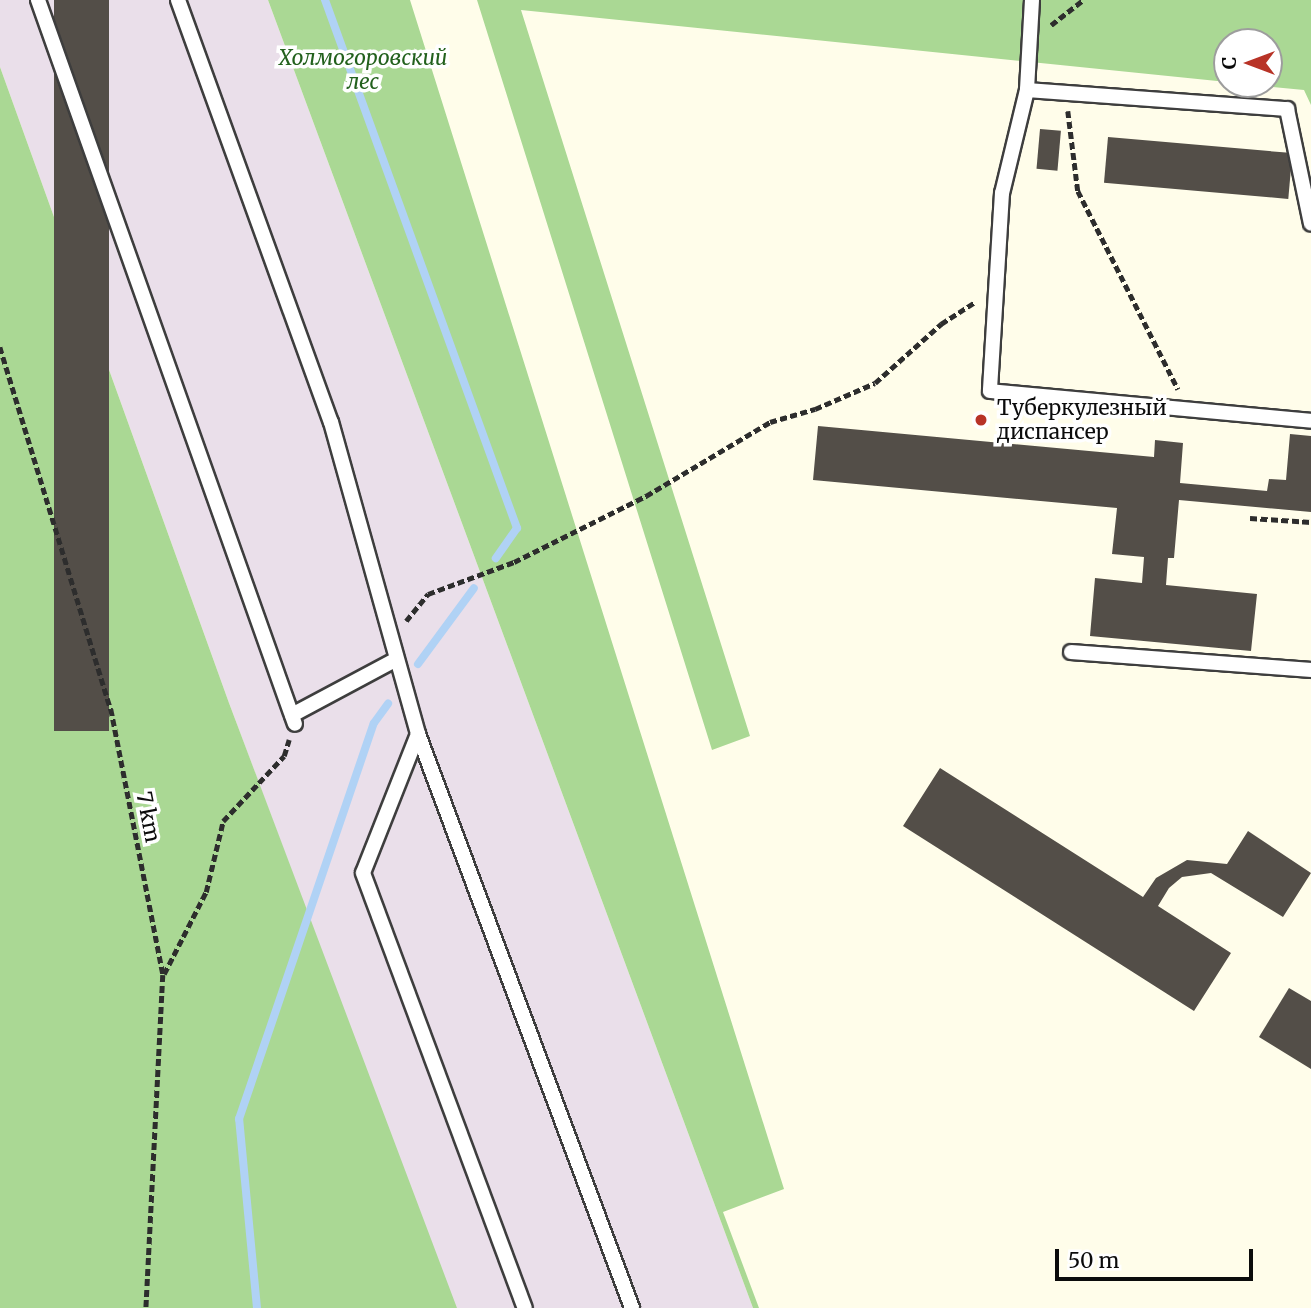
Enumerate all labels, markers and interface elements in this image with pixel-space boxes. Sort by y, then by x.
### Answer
north arrow [1213,28,1283,98]
park label: Холмогоровский лес [279,45,447,95]
text: С [1217,57,1241,69]
place label: Туберкулезный диспансер [997,395,1167,445]
marker: Туберкулезный диспансер [971,410,991,430]
street label: 7 km [131,789,165,845]
scale bar [1059,1234,1257,1278]
text: 50 m [1068,1247,1119,1274]

